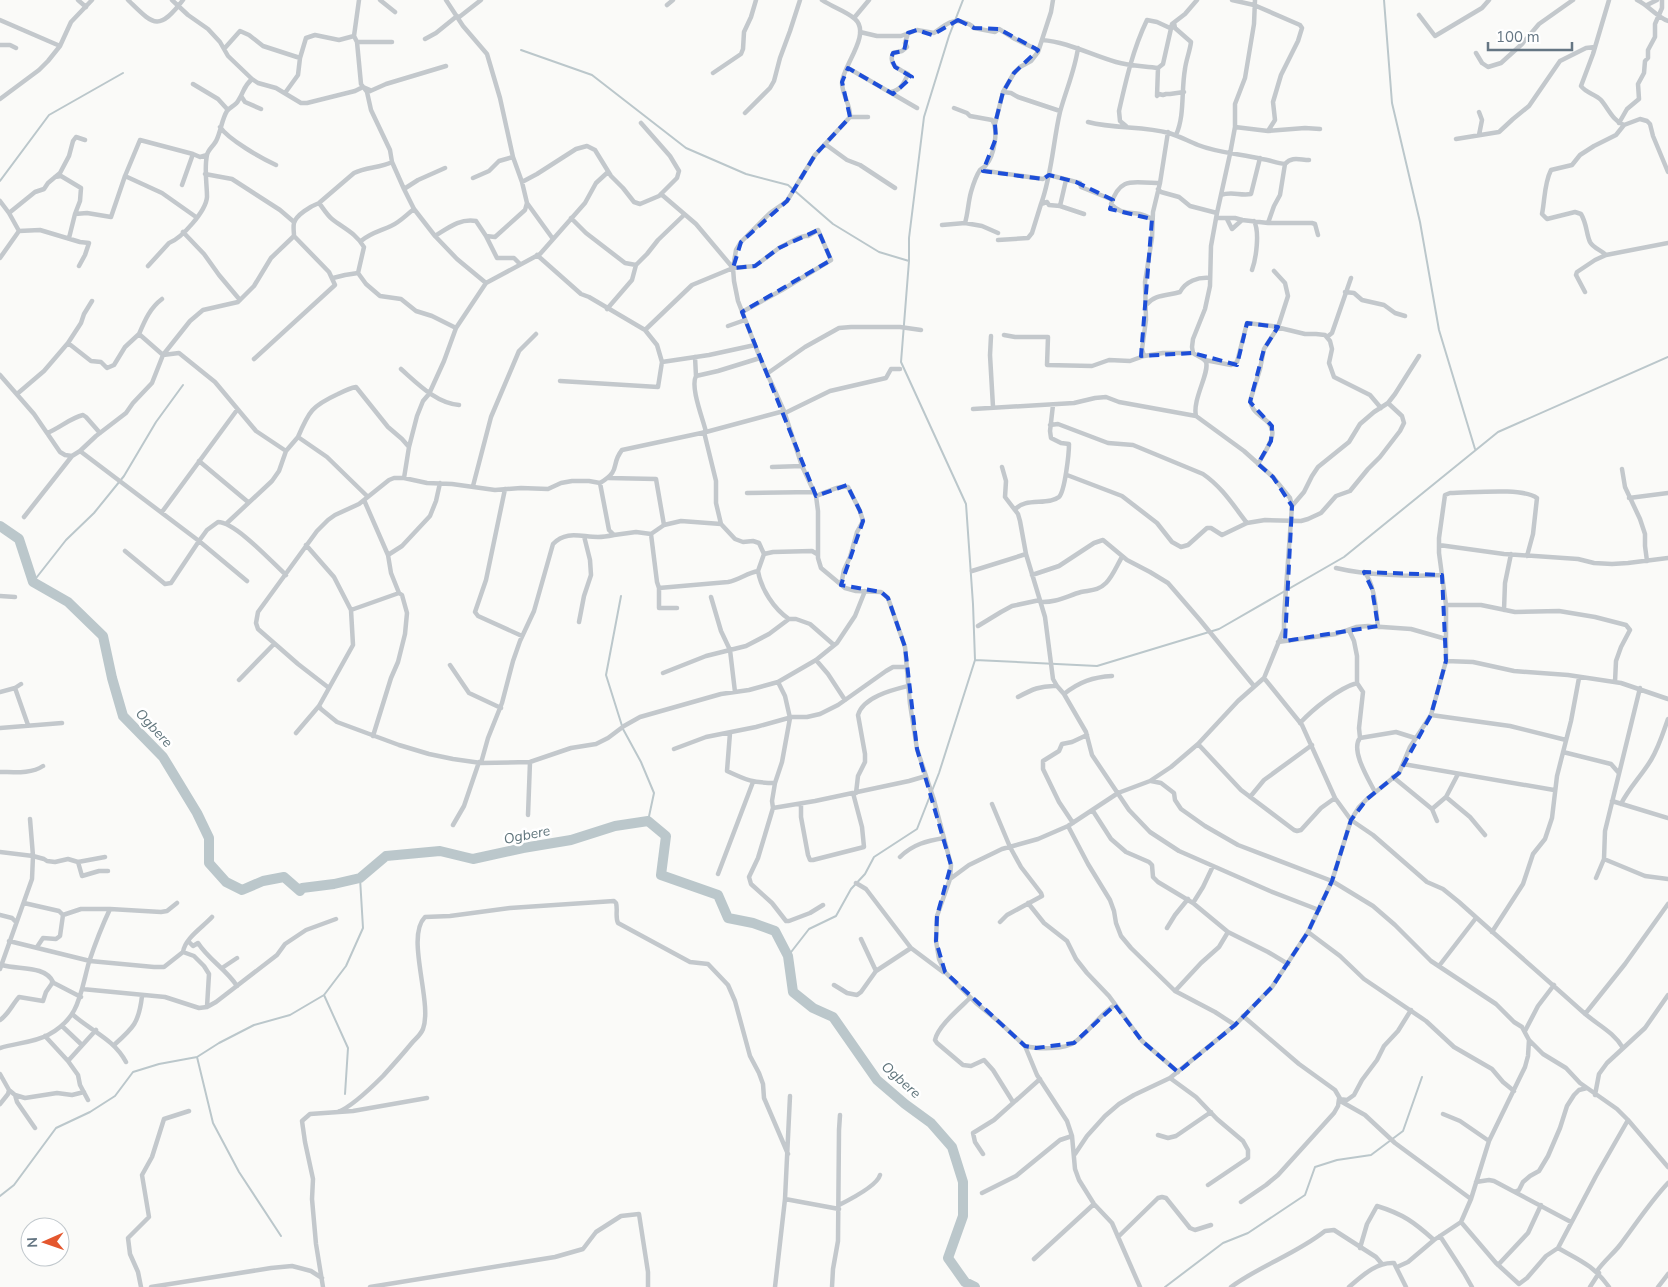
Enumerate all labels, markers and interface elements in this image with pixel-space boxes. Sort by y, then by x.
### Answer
scale bar [1488,20,1572,52]
text: 100 m [1496,27,1540,47]
water label: Ogbere [131,704,177,752]
water label: Ogbere [502,821,552,849]
water label: Ogbere [877,1057,925,1103]
north arrow [20,1217,70,1267]
text: N [23,1237,42,1248]

